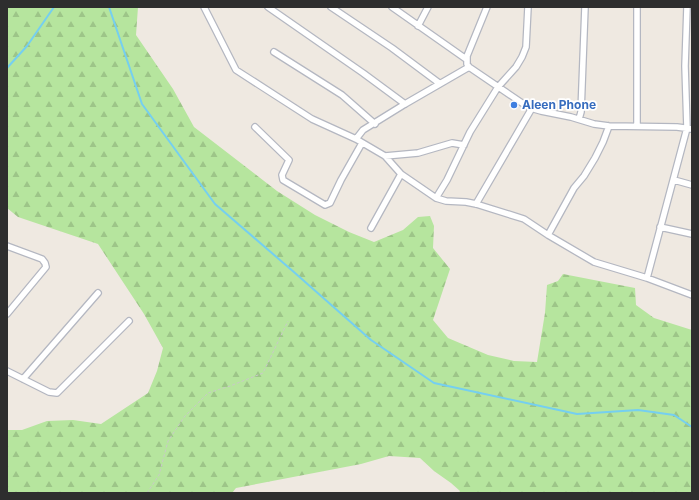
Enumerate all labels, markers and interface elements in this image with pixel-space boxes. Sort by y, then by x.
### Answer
place label: Aleen Phone [522,97,596,112]
marker: Aleen Phone [509,100,519,110]

